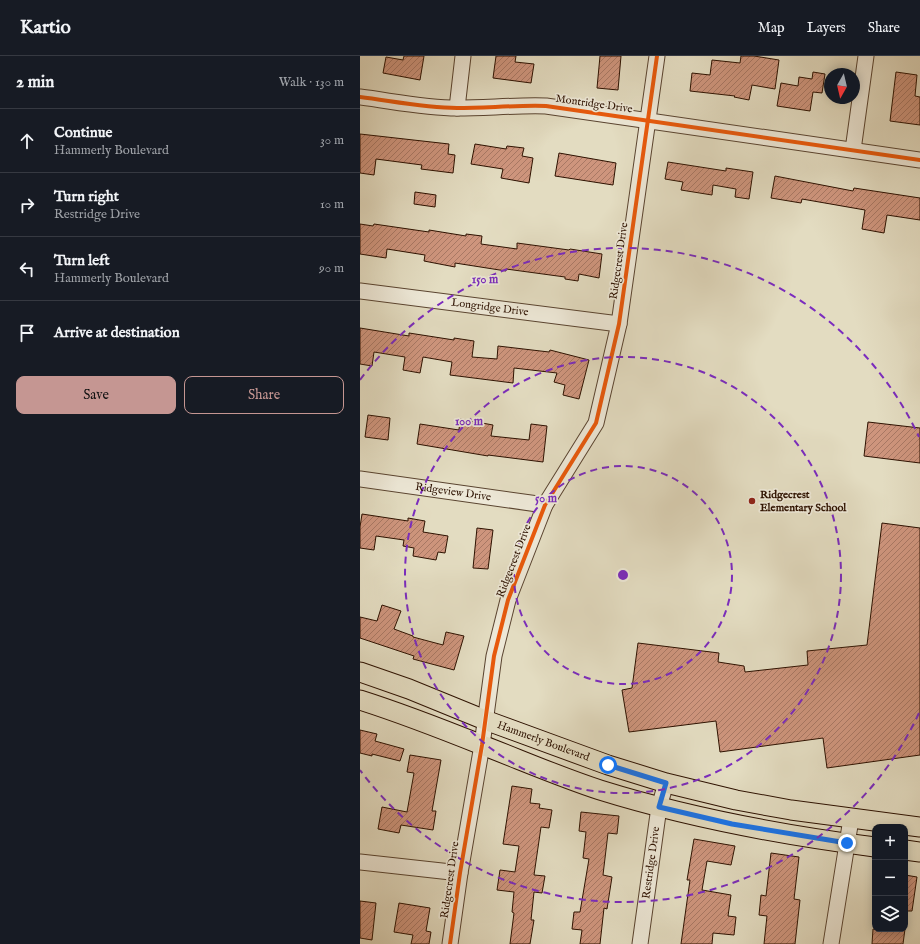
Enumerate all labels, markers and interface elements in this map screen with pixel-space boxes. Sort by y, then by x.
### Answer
text: Kartio [20,16,71,40]
text: Map [758,19,785,37]
text: Layers [807,19,846,37]
text: Share [868,19,900,37]
north arrow [824,68,860,104]
text: 2 min [16,72,54,93]
text: Walk · 130 m [279,74,344,91]
street label: Montridge Drive [555,92,633,116]
text: Continue [54,123,112,142]
icon: ahead [16,130,38,152]
text: 30 m [320,132,344,149]
text: Hammerly Boulevard [54,142,169,159]
text: Turn right [54,187,119,206]
icon: right [16,194,38,216]
text: 10 m [320,196,344,213]
text: Restridge Drive [54,206,140,223]
street label: Ridgecrest Drive [607,222,631,300]
text: Turn left [54,251,110,270]
icon: left [16,258,38,280]
text: 90 m [319,260,344,277]
text: Hammerly Boulevard [54,270,169,287]
text: 150 m [472,272,499,287]
street label: Longridge Drive [451,296,529,319]
icon: arrive [16,322,38,344]
text: Arrive at destination [54,323,180,342]
button: Save [16,376,176,414]
button: Share [184,376,344,414]
text: 100 m [455,414,484,429]
street label: Ridgeview Drive [414,480,492,504]
place label: Ridgecrest Elementary School [760,488,847,515]
text: 50 m [535,491,558,506]
marker: Ridgecrest Elementary School [747,496,757,506]
street label: Ridgecrest Drive [494,522,534,600]
centre of rings [616,568,630,582]
street label: Hammerly Boulevard [495,718,592,765]
route start [599,756,617,774]
map controls [872,824,908,932]
button: + [872,824,908,860]
street label: Restridge Drive [639,826,663,900]
route end [838,834,856,852]
street label: Ridgecrest Drive [438,841,462,919]
button: − [872,860,908,896]
button: layers [872,896,908,932]

